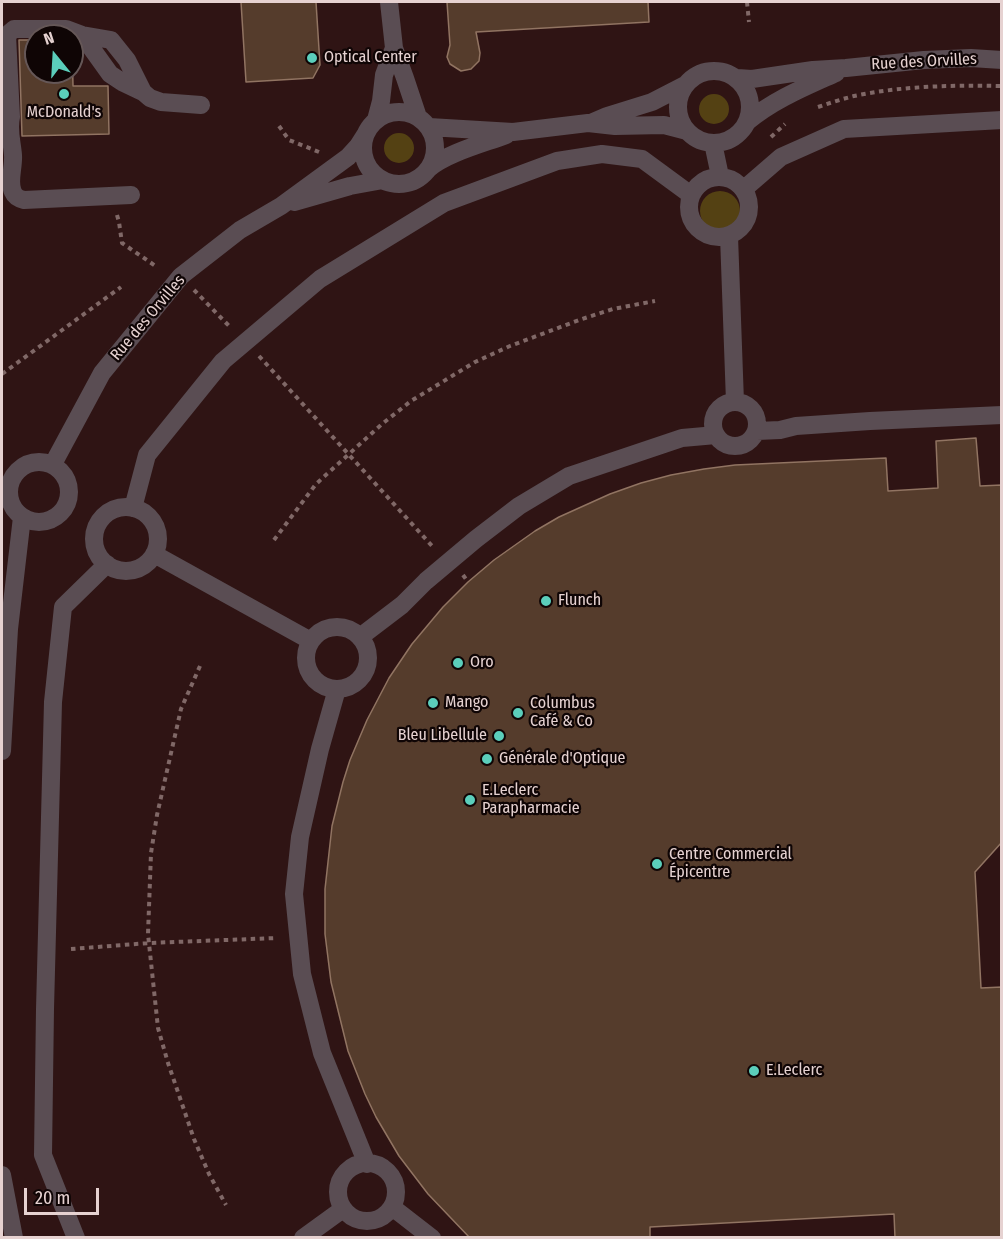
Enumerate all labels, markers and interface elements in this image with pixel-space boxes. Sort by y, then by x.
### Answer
north arrow [24,24,84,84]
text: N [41,28,56,49]
place label: Optical Center [324,48,417,68]
street label: Rue des Orvilles [871,50,977,74]
marker: Optical Center [305,51,319,65]
marker: McDonald's [57,87,71,101]
place label: McDonald's [27,103,101,123]
street label: Rue des Orvilles [107,271,189,365]
place label: Flunch [558,591,601,611]
marker: Flunch [539,594,553,608]
place label: Oro [470,653,494,673]
marker: Oro [451,656,465,670]
place label: Mango [445,693,488,713]
place label: Columbus Café & Co [530,694,595,732]
marker: Mango [426,696,440,710]
marker: Columbus Café & Co [511,706,525,720]
place label: Bleu Libellule [398,726,487,746]
marker: Bleu Libellule [492,729,506,743]
place label: Générale d'Optique [499,749,625,769]
marker: Générale d'Optique [480,752,494,766]
place label: E.Leclerc Parapharmacie [482,781,580,819]
marker: E.Leclerc Parapharmacie [463,793,477,807]
place label: Centre Commercial Épicentre [669,845,792,883]
marker: Centre Commercial Épicentre [650,857,664,871]
place label: E.Leclerc [766,1061,822,1081]
marker: E.Leclerc [747,1064,761,1078]
scale bar [27,1176,102,1214]
text: 20 m [35,1187,70,1209]

